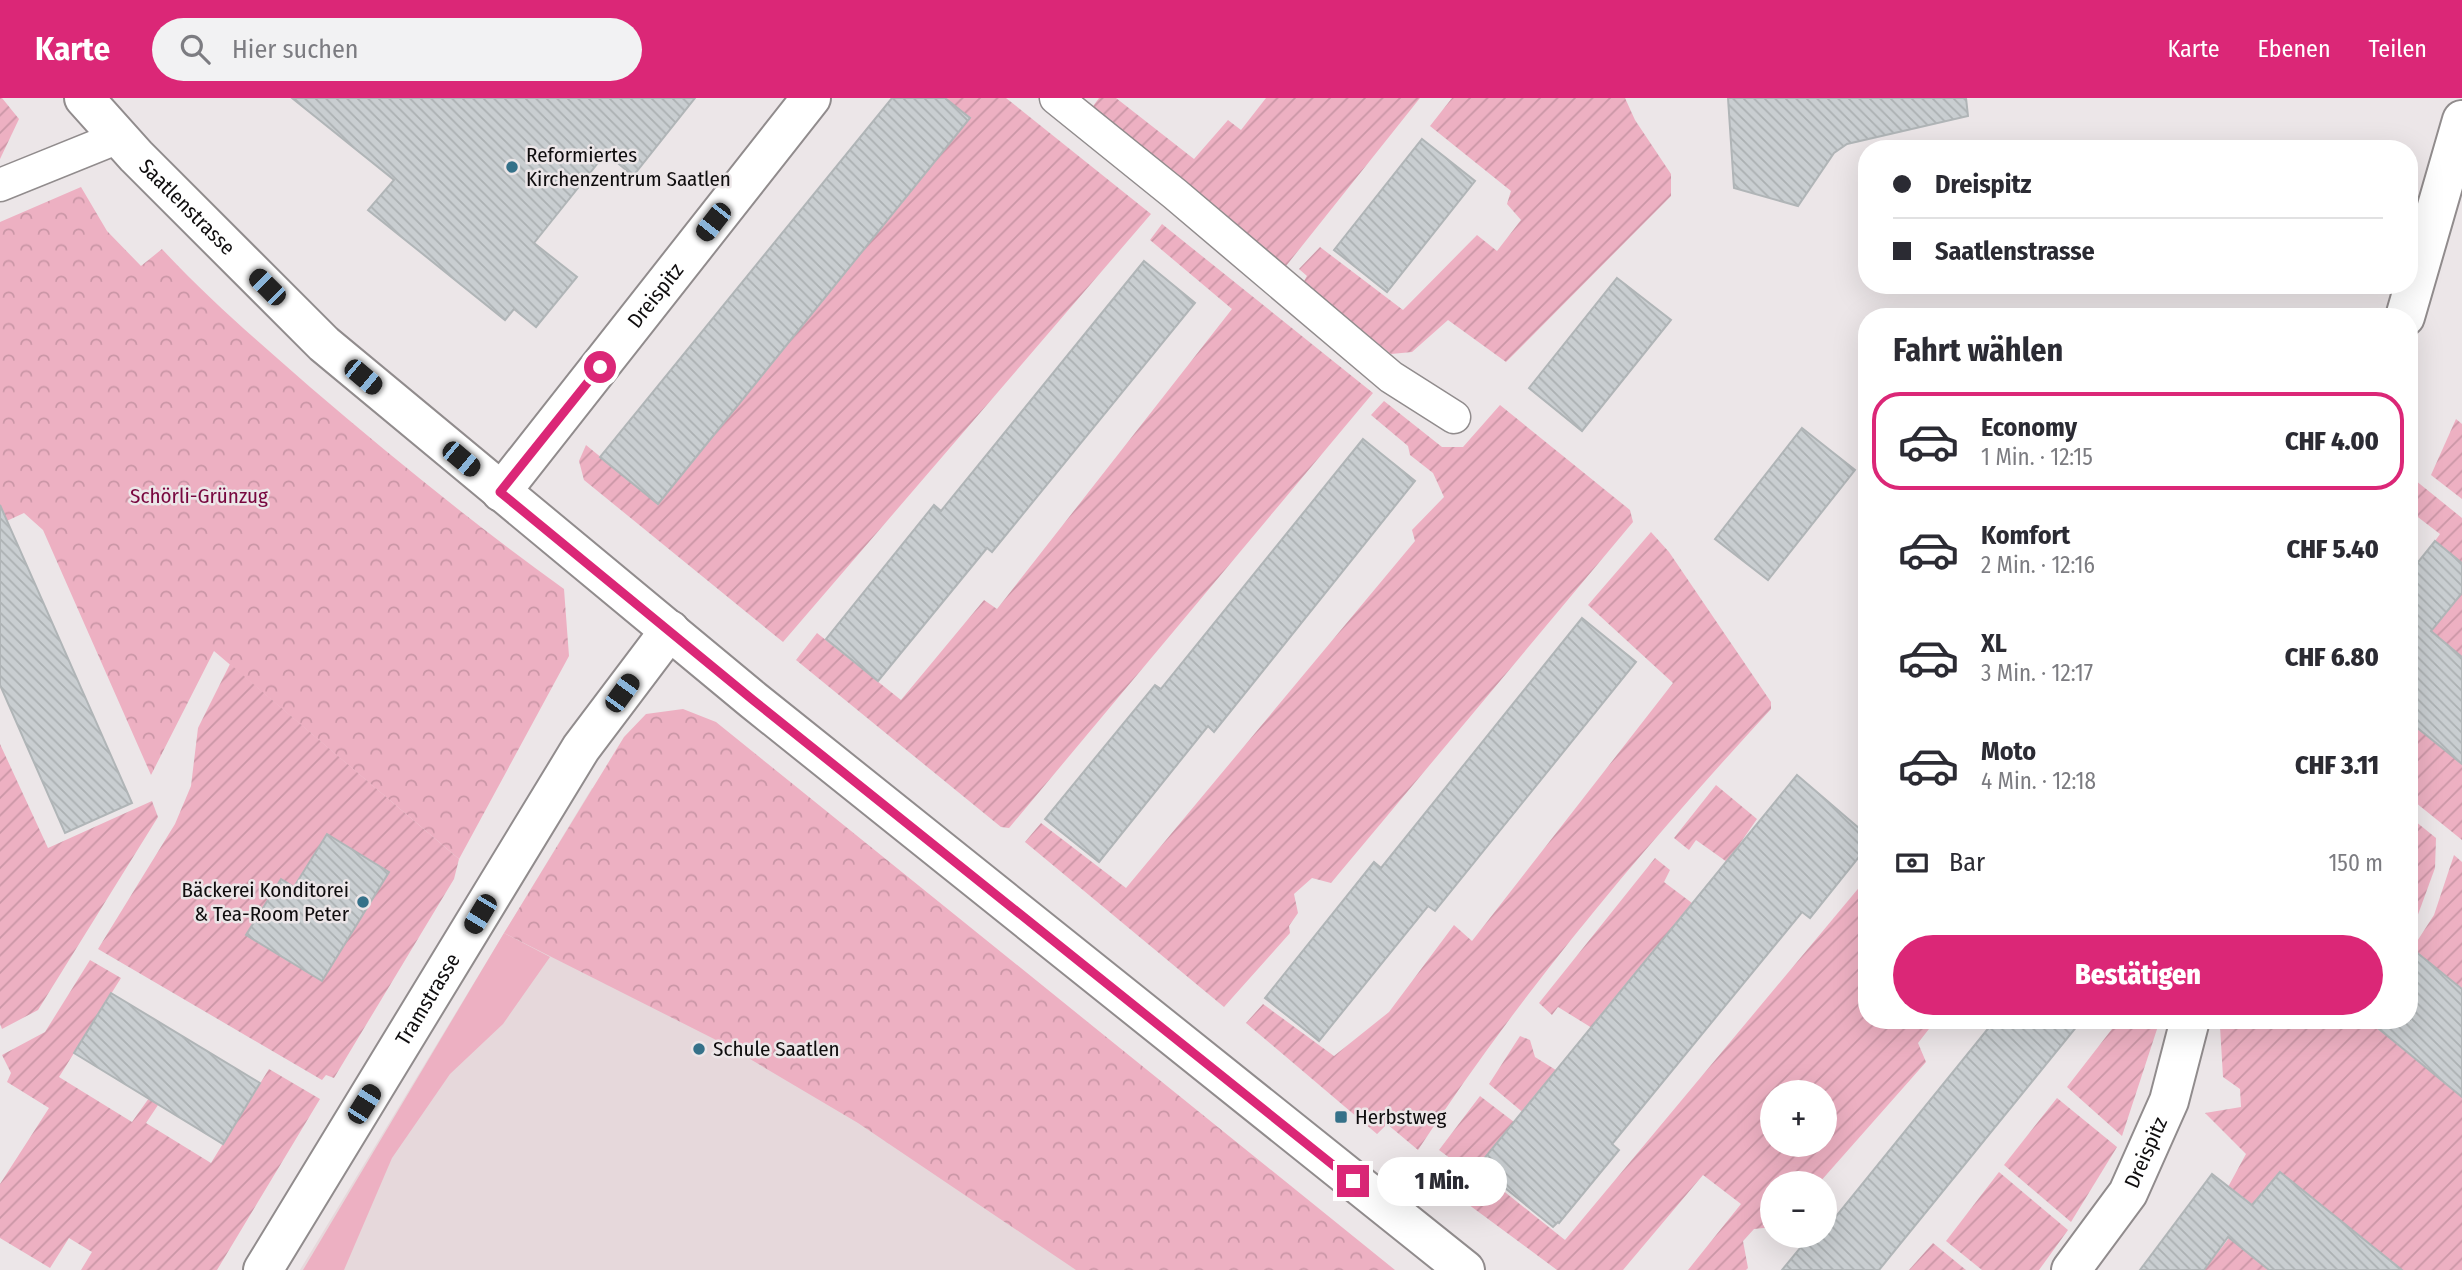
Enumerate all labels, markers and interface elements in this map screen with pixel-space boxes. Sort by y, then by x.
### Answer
search box [152,18,642,81]
text: Karte [35,29,110,69]
icon: search [176,30,214,68]
text: Hier suchen [232,34,359,65]
text: Karte [2168,35,2220,63]
text: Ebenen [2258,35,2331,63]
text: Teilen [2369,35,2427,63]
place label: Reformiertes Kirchenzentrum Saatlen [526,142,731,192]
street label: Saatlenstrasse [133,153,240,260]
marker: Reformiertes Kirchenzentrum Saatlen [504,159,520,175]
text: Dreispitz [1935,169,2031,200]
car [692,199,735,245]
text: Saatlenstrasse [1935,236,2095,267]
street label: Dreispitz [622,258,689,333]
car [245,265,290,309]
text: Fahrt wählen [1893,331,2063,369]
route start [584,351,616,383]
car [341,355,386,399]
icon: car [1897,410,1960,473]
text: Economy [1981,412,2077,443]
text: CHF 4.00 [2285,426,2379,457]
car [439,437,484,481]
text: 1 Min. · 12:15 [1981,443,2093,471]
park label: Schörli-Grünzug [130,483,268,509]
icon: car [1897,518,1960,581]
text: Komfort [1981,520,2070,551]
text: CHF 5.40 [2286,534,2379,565]
text: 2 Min. · 12:16 [1981,551,2095,579]
icon: car [1897,626,1960,689]
text: XL [1981,628,2007,659]
text: CHF 6.80 [2285,642,2379,673]
text: 3 Min. · 12:17 [1981,659,2093,687]
car [602,670,643,716]
icon: car [1897,734,1960,797]
text: Moto [1981,736,2036,767]
text: CHF 3.11 [2295,750,2379,781]
text: 4 Min. · 12:18 [1981,767,2096,795]
icon: cash [1893,844,1931,882]
text: Bar [1949,847,1985,878]
text: 150 m [2328,849,2383,877]
place label: Bäckerei Konditorei & Tea-Room Peter [181,877,350,927]
car [461,891,500,937]
marker: Bäckerei Konditorei & Tea-Room Peter [355,894,371,910]
button: Bestätigen [1893,935,2383,1015]
street label: Tramstrasse [390,949,466,1050]
place label: Schule Saatlen [713,1036,840,1062]
marker: Schule Saatlen [691,1041,707,1057]
map controls [1760,1080,1837,1248]
button: + [1760,1080,1837,1157]
car [344,1081,385,1127]
place label: Herbstweg [1355,1104,1447,1130]
marker: Herbstweg [1333,1109,1349,1125]
street label: Dreispitz [2119,1113,2173,1192]
callout: 1 Min. [1378,1156,1507,1206]
route end [1337,1165,1369,1197]
text: 1 Min. [1415,1167,1469,1195]
button: − [1760,1171,1837,1248]

